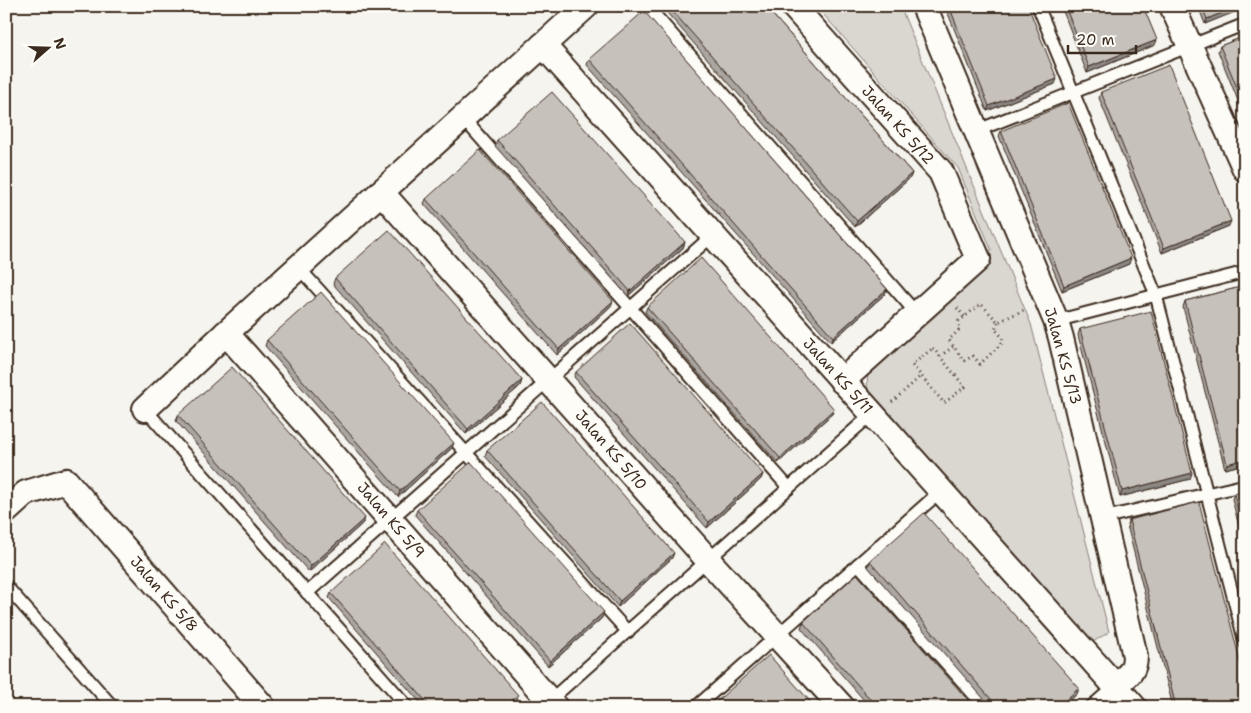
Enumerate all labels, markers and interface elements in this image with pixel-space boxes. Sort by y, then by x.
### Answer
north arrow [22,22,72,72]
scale bar [1068,22,1136,54]
text: 20 m [1076,30,1115,50]
text: N [50,35,71,52]
street label: Jalan KS 5/12 [857,81,939,169]
street label: Jalan KS 5/13 [1040,305,1086,407]
street label: Jalan KS 5/11 [799,334,877,418]
street label: Jalan KS 5/10 [571,406,651,494]
street label: Jalan KS 5/9 [353,478,429,562]
street label: Jalan KS 5/8 [126,552,202,636]

